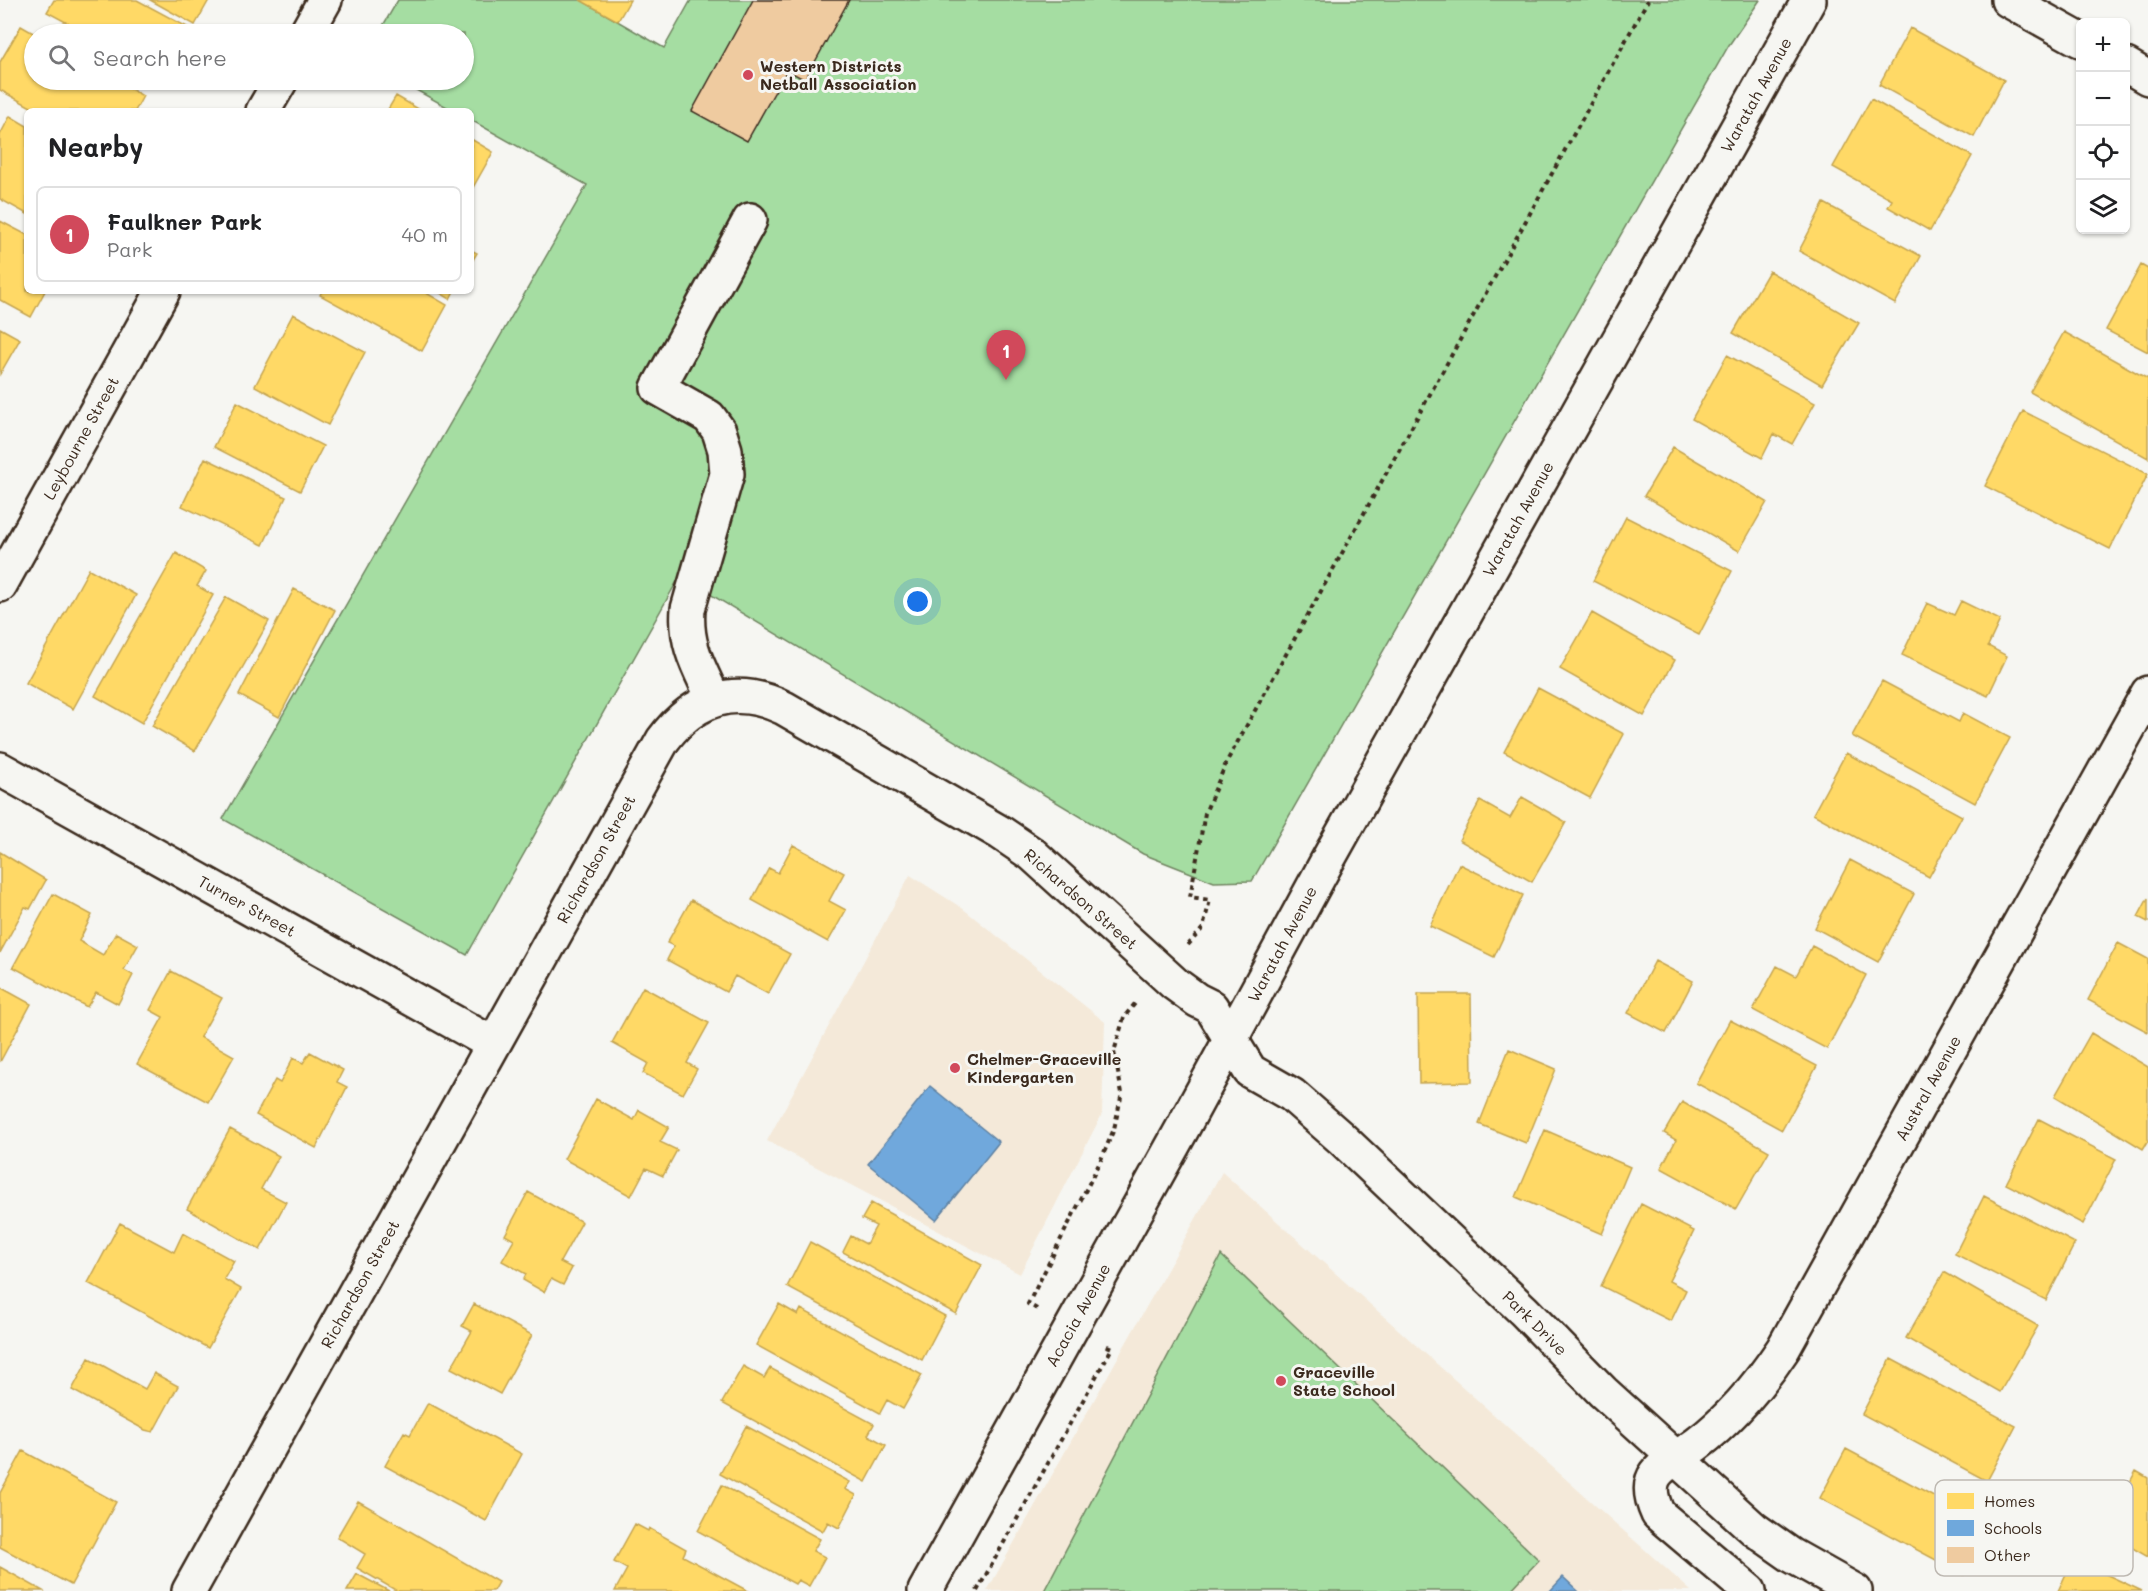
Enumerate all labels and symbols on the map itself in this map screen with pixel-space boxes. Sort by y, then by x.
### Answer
street label: Waratah Avenue [1715,33,1796,156]
place label: Western Districts Netball Association [760,55,916,94]
marker: Western Districts Netball Association [741,68,755,82]
pin: 1 [986,330,1026,380]
street label: Leybourne Street [38,372,123,503]
street label: Waratah Avenue [1477,457,1558,580]
your location [903,587,932,616]
street label: Richardson Street [551,791,640,927]
street label: Richardson Street [1020,843,1143,954]
street label: Turner Street [195,870,300,941]
street label: Waratah Avenue [1242,882,1321,1005]
street label: Austral Avenue [1890,1031,1965,1144]
place label: Chelmer-Graceville Kindergarten [967,1048,1121,1087]
marker: Chelmer-Graceville Kindergarten [948,1061,962,1075]
street label: Richardson Street [315,1216,404,1352]
street label: Acacia Avenue [1040,1259,1115,1370]
street label: Park Drive [1498,1286,1572,1360]
place label: Graceville State School [1293,1361,1395,1400]
marker: Graceville State School [1274,1374,1288,1388]
legend [1935,1480,2133,1576]
text: Homes [1984,1490,2035,1511]
text: Schools [1984,1517,2042,1538]
text: Other [1984,1544,2031,1565]

